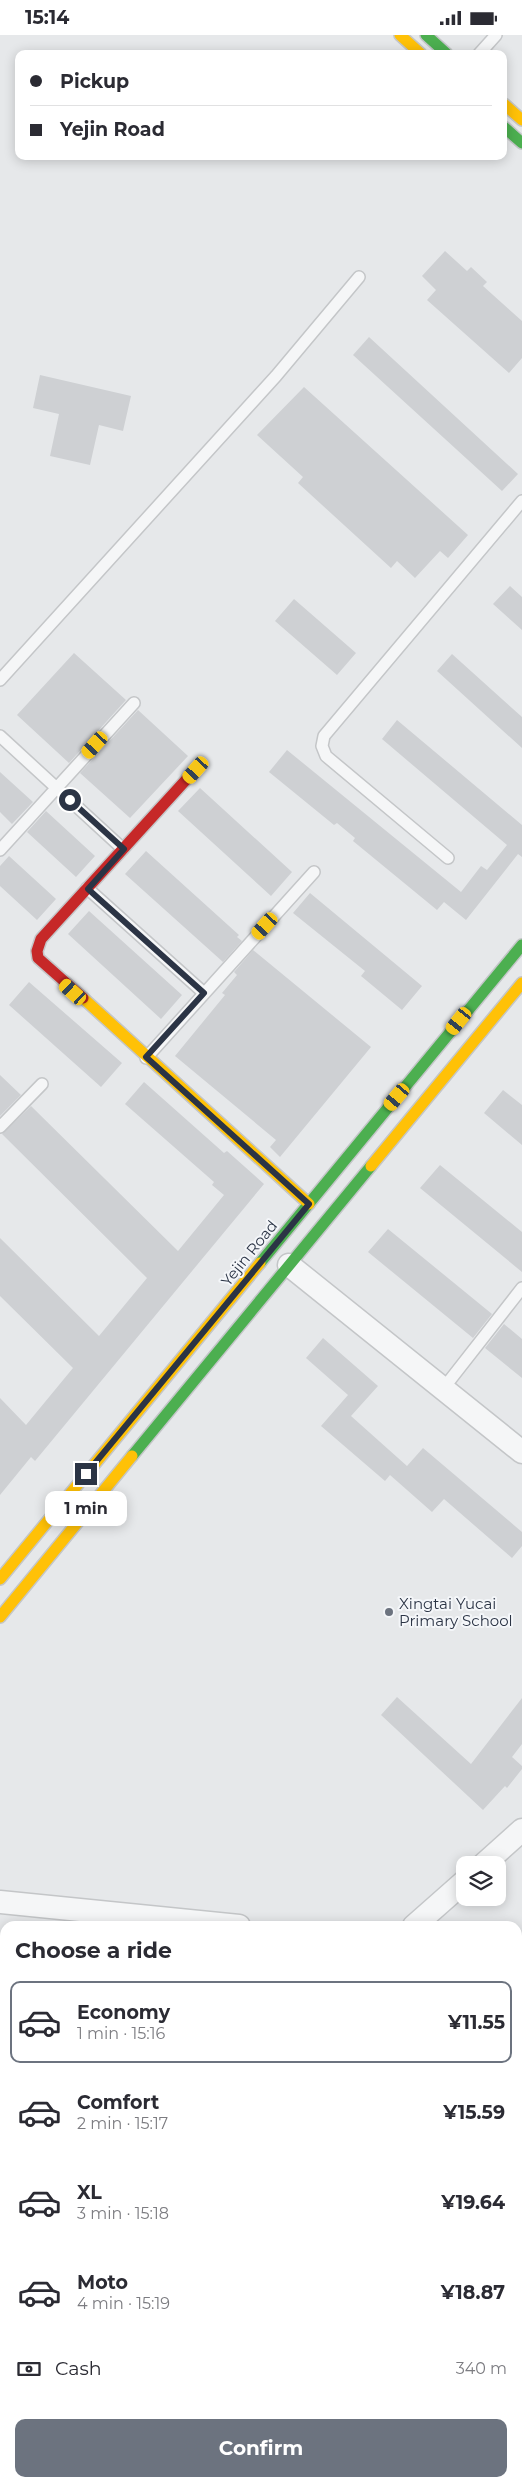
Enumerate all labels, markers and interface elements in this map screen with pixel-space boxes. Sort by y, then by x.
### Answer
text: 15:14 [25,6,69,29]
text: Pickup [60,70,129,93]
text: Yejin Road [60,118,165,141]
car [79,729,110,761]
car [180,754,211,786]
route start [59,789,81,811]
car [249,910,280,942]
car [56,976,89,1008]
car [443,1005,474,1037]
car [381,1081,412,1113]
street label: Yejin Road [217,1216,281,1290]
route end [75,1463,97,1485]
callout: 1 min [45,1491,127,1527]
text: 1 min [64,1499,108,1518]
place label: Xingtai Yucai Primary School [399,1594,513,1630]
marker: Xingtai Yucai Primary School [383,1606,395,1618]
map controls [456,1856,506,1906]
button: layers [456,1856,506,1906]
text: Choose a ride [15,1937,172,1964]
icon: car [17,2000,62,2045]
text: Economy [77,2001,170,2024]
text: ¥11.55 [448,2011,505,2034]
text: 1 min · 15:16 [77,2024,165,2043]
icon: car [17,2090,62,2135]
text: Comfort [77,2091,159,2114]
text: ¥15.59 [443,2101,505,2124]
text: 2 min · 15:17 [77,2114,168,2133]
icon: car [17,2180,62,2225]
text: XL [77,2181,102,2204]
text: ¥19.64 [441,2191,505,2214]
text: 3 min · 15:18 [77,2204,169,2223]
icon: car [17,2270,62,2315]
text: Moto [77,2271,128,2294]
text: ¥18.87 [441,2281,505,2304]
text: 4 min · 15:19 [77,2294,170,2313]
icon: cash [15,2355,43,2383]
text: Cash [55,2357,102,2380]
text: 340 m [456,2359,507,2378]
button: Confirm [15,2419,507,2477]

